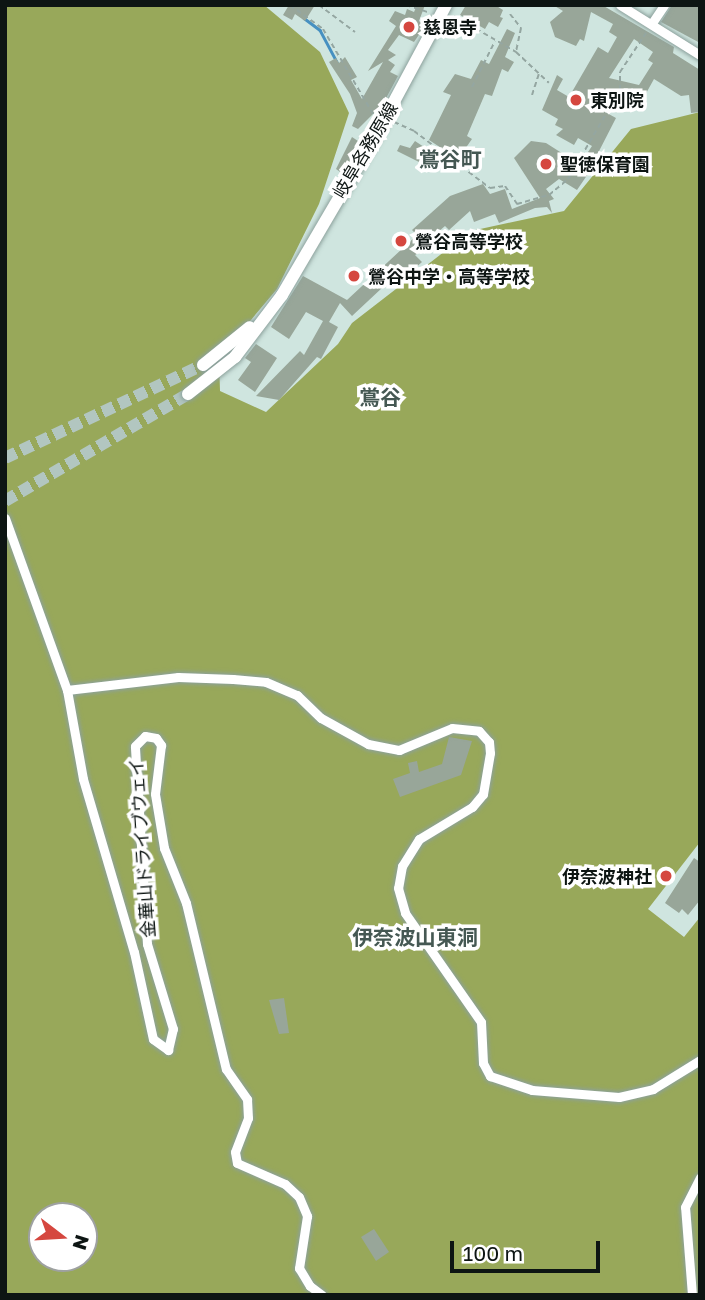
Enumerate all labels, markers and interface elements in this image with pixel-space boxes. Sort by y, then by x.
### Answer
place label: 慈恩寺 [423,16,477,38]
marker: 慈恩寺 [401,19,417,35]
place label: 東別院 [590,89,644,111]
marker: 東別院 [568,92,584,108]
street label: 岐阜各務原線 [328,98,402,202]
district label: 鴬谷町 [419,146,481,172]
place label: 聖徳保育園 [560,153,650,175]
marker: 聖徳保育園 [538,156,554,172]
place label: 鶯谷高等学校 [415,230,523,252]
marker: 鶯谷高等学校 [393,233,409,249]
place label: 鶯谷中学・高等学校 [368,265,530,287]
marker: 鶯谷中学・高等学校 [346,268,362,284]
district label: 鴬谷 [359,384,401,410]
street label: 金華山ドライブウェイ [125,757,159,939]
place label: 伊奈波神社 [562,865,652,887]
marker: 伊奈波神社 [658,868,674,884]
district label: 伊奈波山東洞 [352,924,478,950]
north arrow [28,1202,98,1272]
scale bar [453,1226,604,1270]
text: N [69,1232,95,1253]
text: 100 m [463,1240,523,1266]

